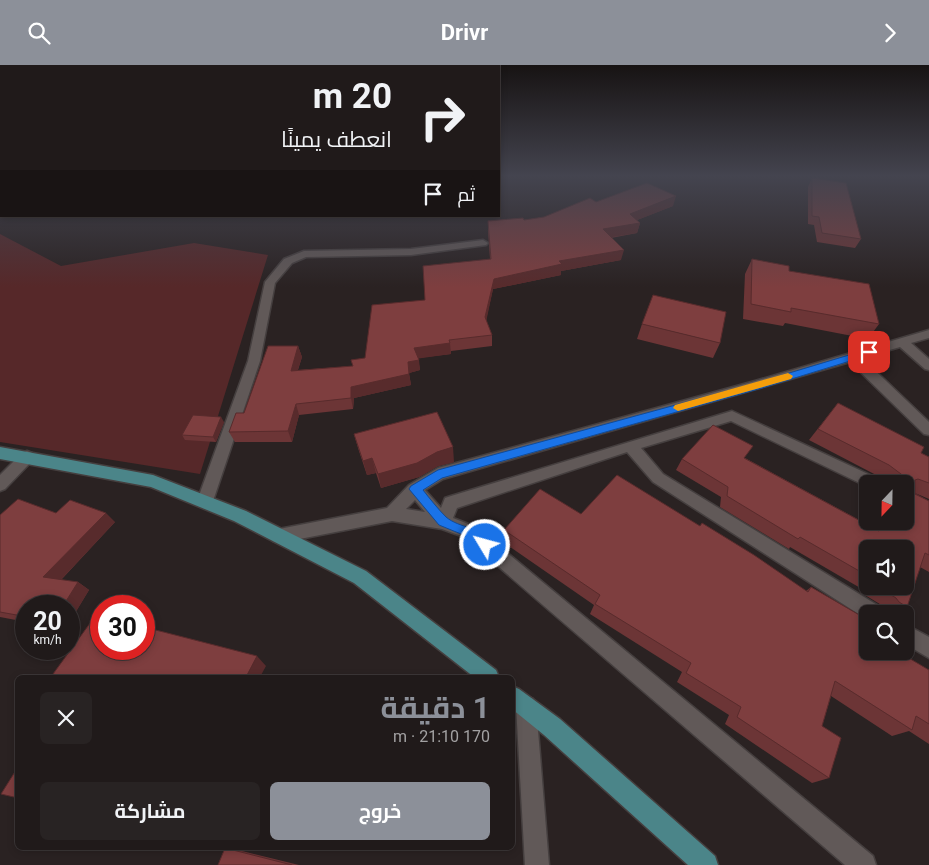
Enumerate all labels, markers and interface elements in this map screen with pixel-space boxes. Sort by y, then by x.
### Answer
icon: search [25,19,53,47]
icon: forward [876,19,904,47]
text: Drivr [441,20,488,45]
text: 20 m [313,76,392,117]
icon: right [410,85,475,150]
text: انعطف يمينًا [281,127,392,152]
icon: arrive [419,180,447,208]
text: ثم [457,183,475,206]
pin [848,331,890,373]
icon: arrive [855,338,883,366]
north arrow [859,475,914,530]
map controls [859,475,914,660]
position arrow [458,518,510,570]
button: sound [859,540,914,595]
speed limit sign: 30 [90,595,155,660]
button: search [859,605,914,660]
text: 20 [33,607,62,636]
text: km/h [33,633,62,647]
text: 1 دقيقة [381,690,490,725]
button: close [40,692,92,744]
text: 170 m · 21:10 [393,727,490,746]
button: مشاركة [40,782,260,840]
button: خروج [270,782,490,840]

